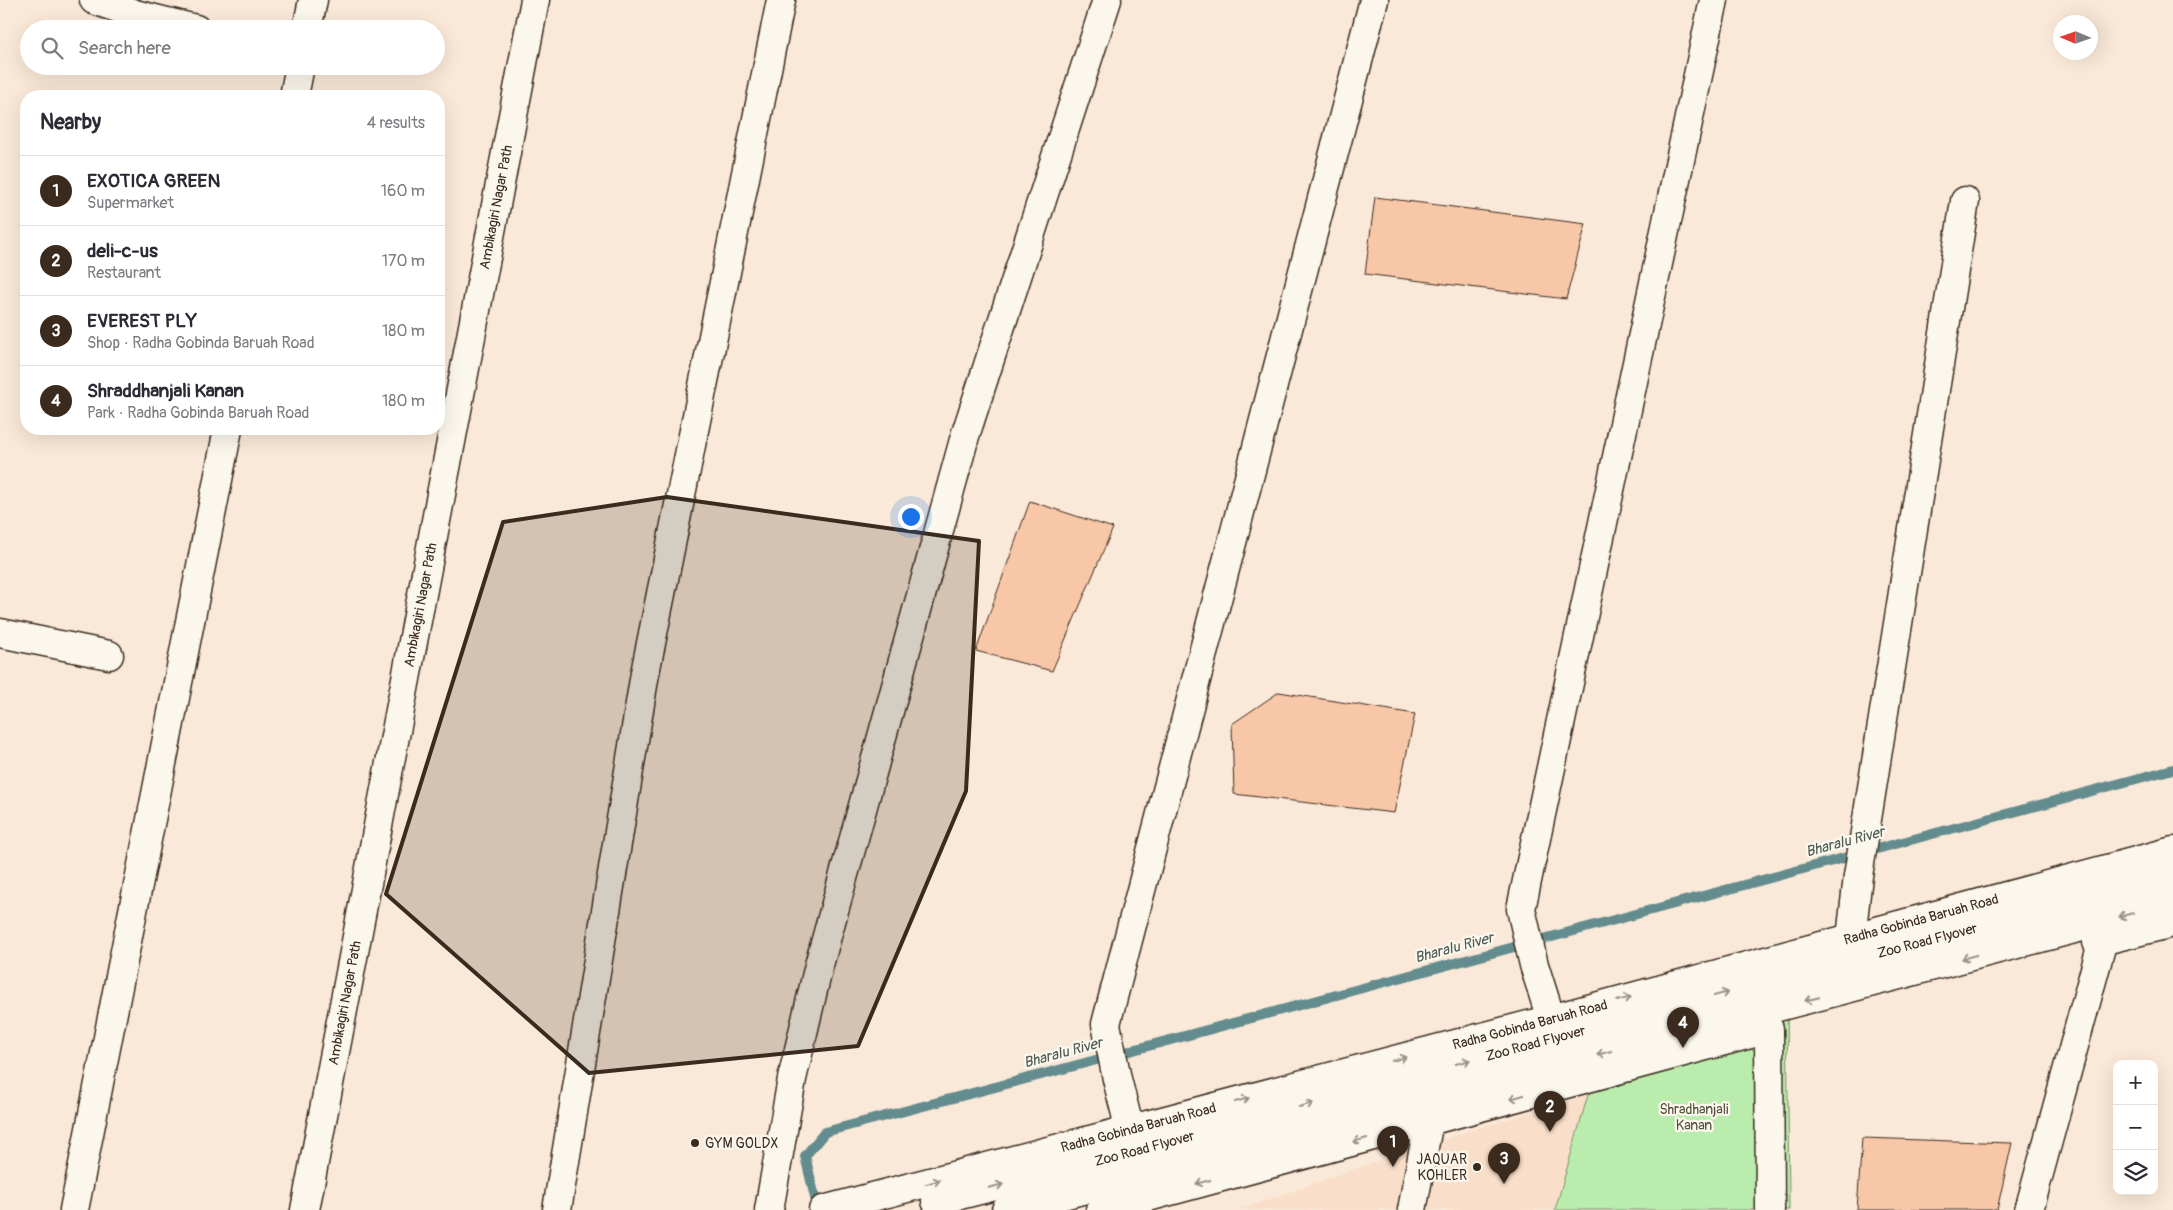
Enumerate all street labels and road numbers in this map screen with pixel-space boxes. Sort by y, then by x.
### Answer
street label: Ambikagiri Nagar Path [476,143,516,271]
street label: Ambikagiri Nagar Path [400,541,440,668]
street label: Radha Gobinda Baruah Road [1842,890,2001,948]
street label: Zoo Road Flyover [1875,919,1979,961]
street label: Ambikagiri Nagar Path [324,939,365,1066]
street label: Radha Gobinda Baruah Road [1451,996,1610,1053]
street label: Zoo Road Flyover [1484,1022,1587,1064]
street label: Radha Gobinda Baruah Road [1059,1099,1218,1156]
street label: Zoo Road Flyover [1093,1127,1196,1169]

